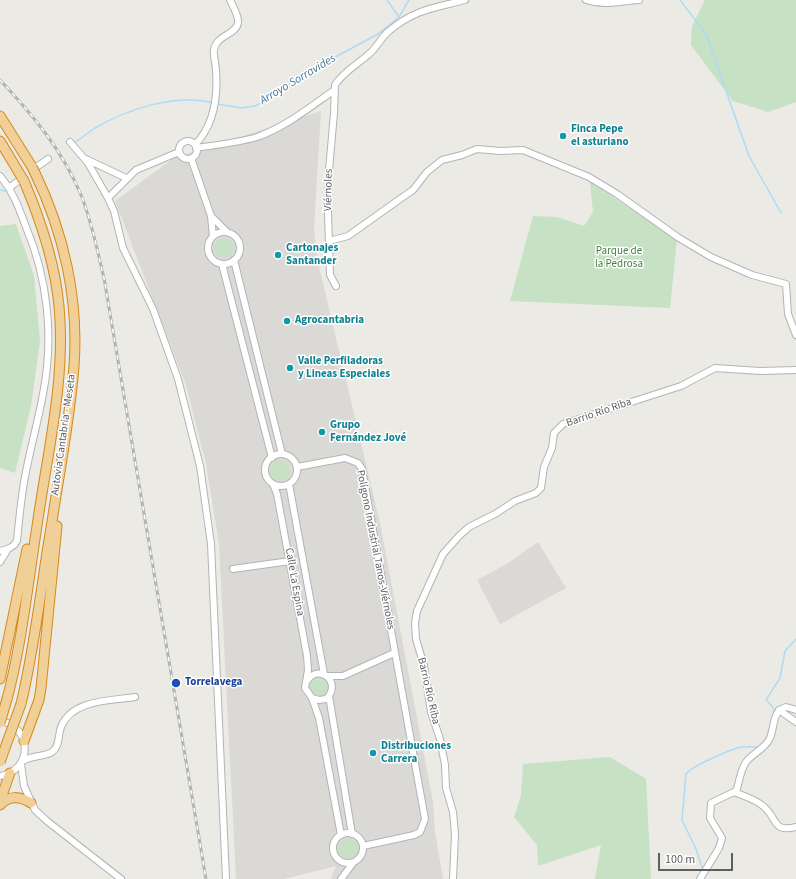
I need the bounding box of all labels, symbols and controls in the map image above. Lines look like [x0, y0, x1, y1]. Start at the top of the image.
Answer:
water label: Arroyo Sorravides [257, 52, 339, 108]
place label: Finca Pepe el asturiano [571, 123, 629, 149]
marker: Finca Pepe el asturiano [558, 131, 568, 141]
street label: Viérnoles [322, 169, 336, 211]
place label: Cartonajes Santander [286, 242, 338, 268]
park label: Parque de la Pedrosa [595, 245, 643, 271]
marker: Cartonajes Santander [273, 250, 283, 260]
place label: Agrocantabria [295, 314, 364, 328]
marker: Agrocantabria [282, 316, 292, 326]
place label: Valle Perfiladoras y Lineas Especiales [298, 355, 390, 381]
marker: Valle Perfiladoras y Lineas Especiales [285, 363, 295, 373]
street label: Autovía Cantabria - Meseta [49, 374, 79, 496]
street label: Barrio Río Riba [565, 396, 633, 430]
place label: Grupo Fernández Jové [330, 419, 406, 445]
marker: Grupo Fernández Jové [317, 427, 327, 437]
street label: Polígono Industrial Tanos-Viérnoles [353, 469, 397, 631]
street label: Calle La Espina [282, 547, 306, 617]
street label: Barrio Río Riba [414, 656, 442, 726]
place label: Torrelavega [185, 676, 242, 690]
marker: Torrelavega [170, 677, 182, 689]
place label: Distribuciones Carrera [381, 740, 451, 766]
marker: Distribuciones Carrera [368, 748, 378, 758]
scale bar [660, 845, 735, 871]
text: 100 m [665, 851, 695, 868]

